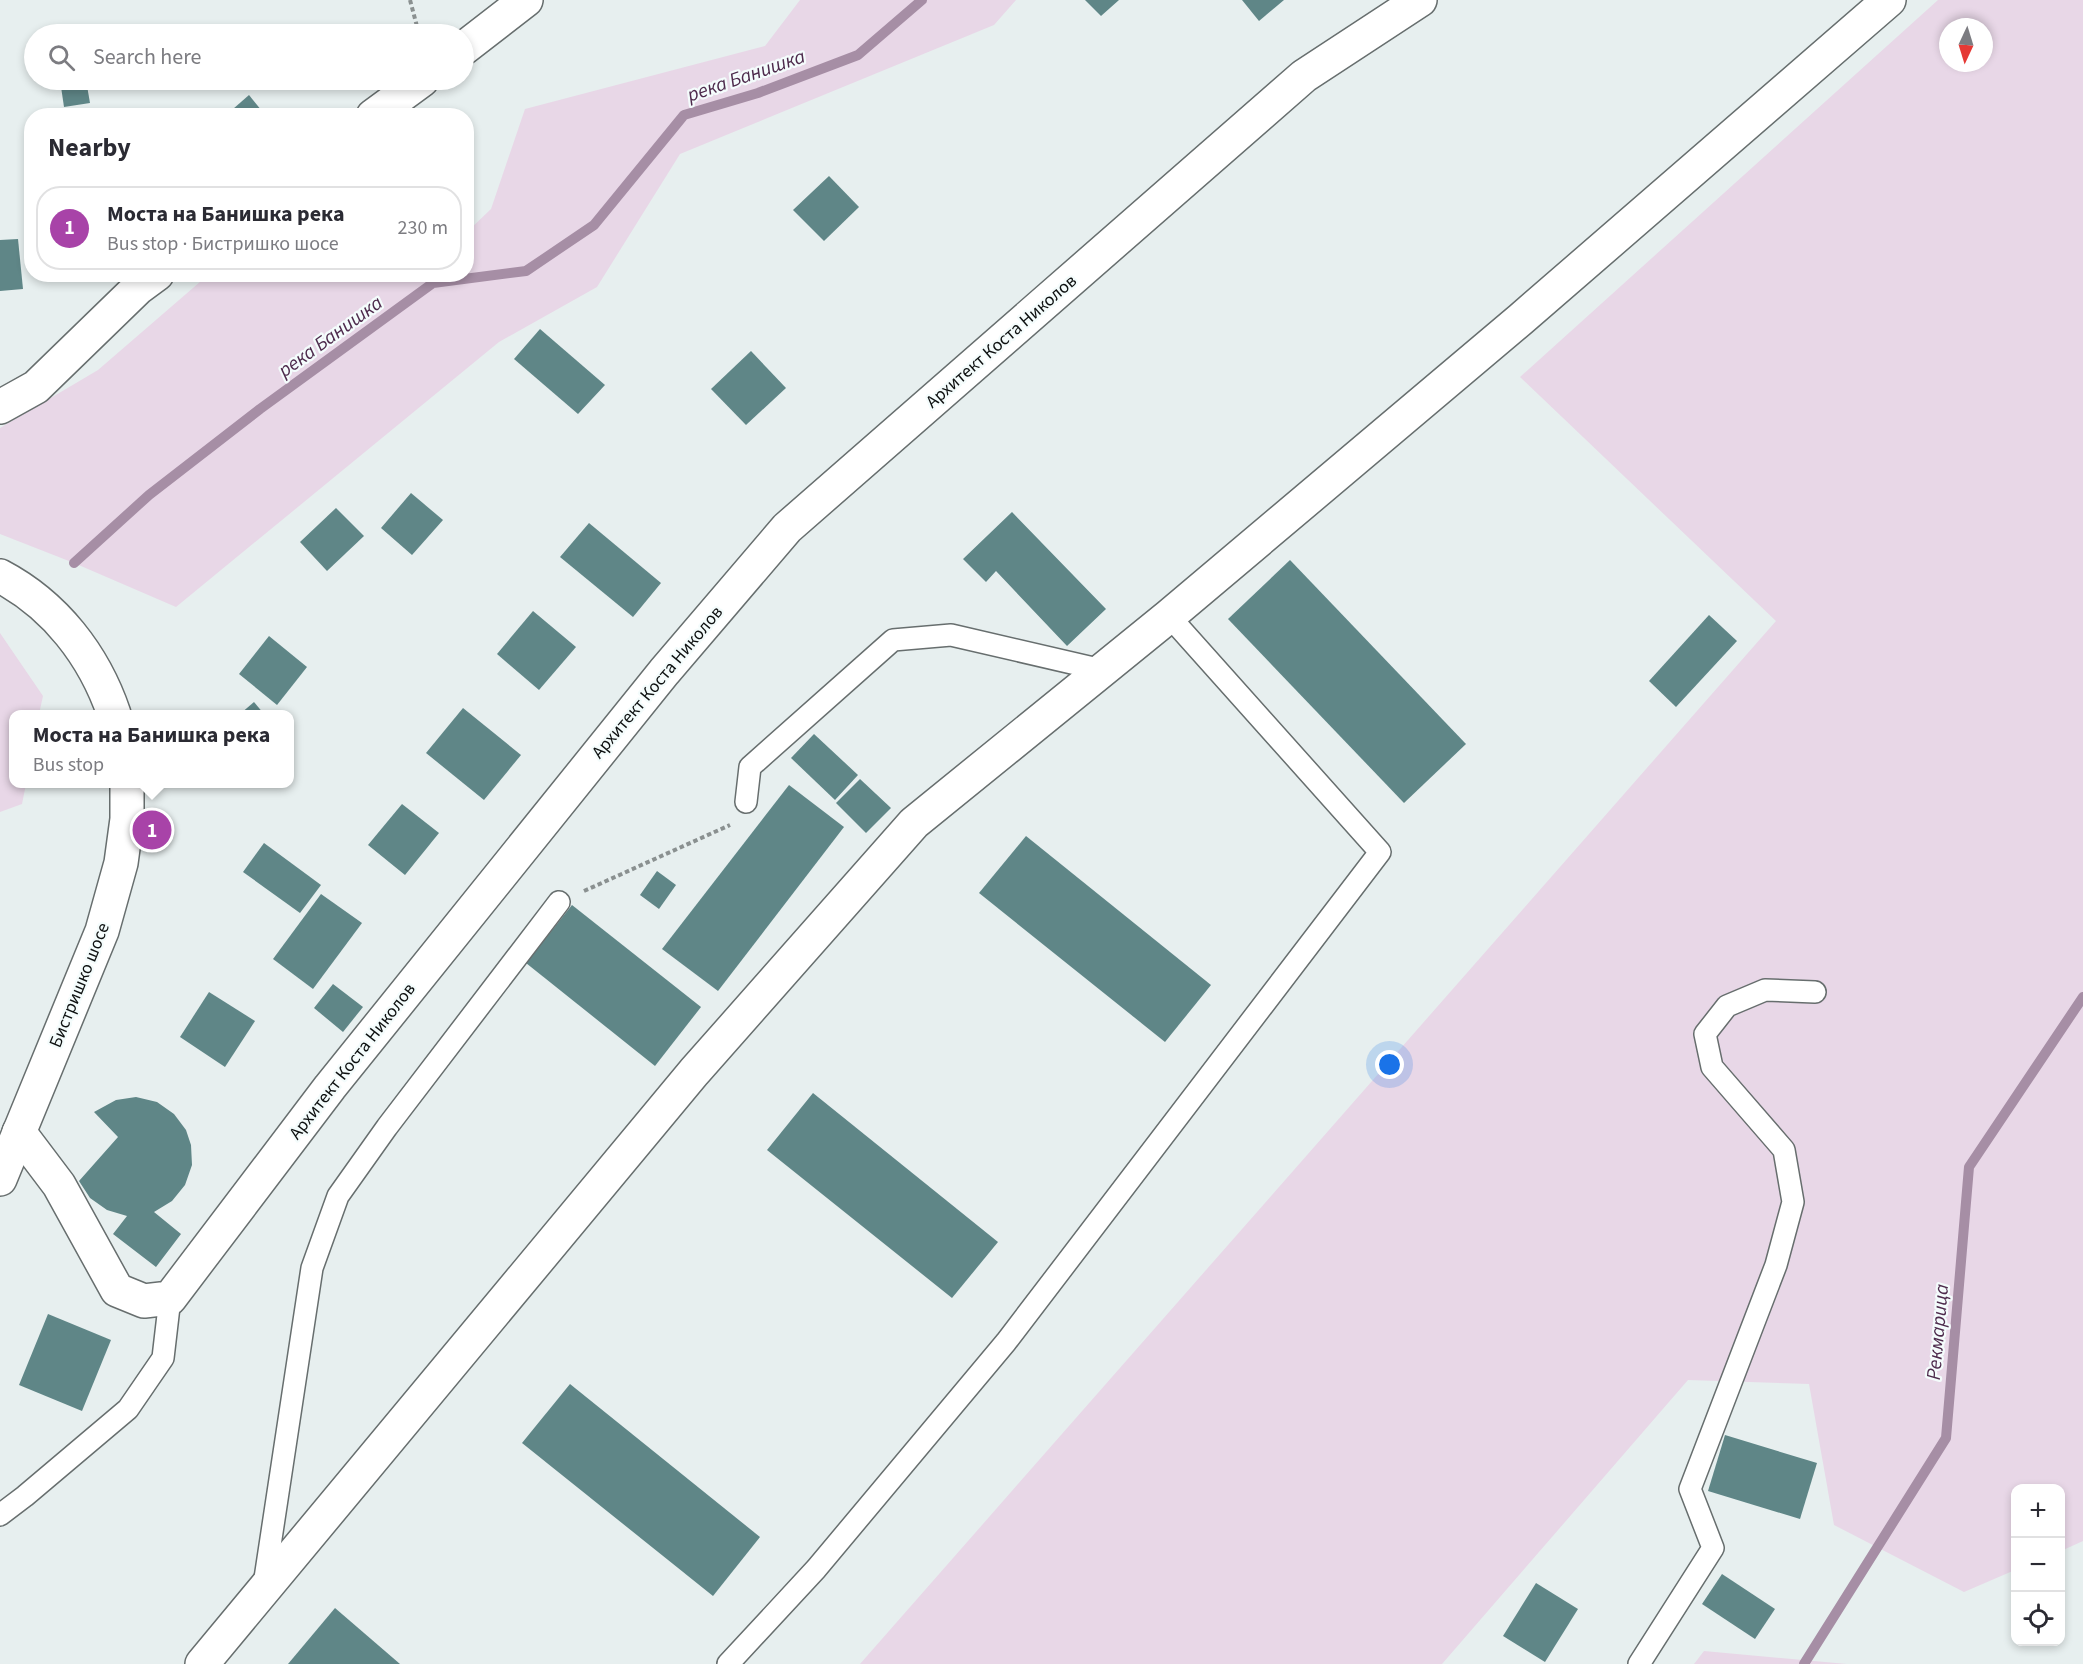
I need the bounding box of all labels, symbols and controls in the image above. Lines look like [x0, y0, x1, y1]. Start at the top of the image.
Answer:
north arrow [1939, 18, 1993, 72]
search box [24, 24, 474, 90]
icon: search [45, 41, 78, 74]
text: Search here [93, 41, 201, 73]
water label: река Банишка [683, 43, 809, 110]
text: Nearby [48, 129, 131, 166]
text: Моста на Банишка река [107, 198, 345, 230]
text: 1 [64, 214, 75, 242]
text: 230 m [398, 214, 448, 242]
text: Bus stop · Бистришко шосе [107, 230, 339, 258]
street label: Архитект Коста Николов [920, 269, 1082, 414]
water label: река Банишка [272, 289, 389, 385]
street label: Архитект Коста Николов [586, 601, 729, 764]
popup [9, 710, 294, 788]
text: Моста на Банишка река [33, 719, 270, 751]
text: Bus stop [33, 751, 104, 779]
pin: 1 [132, 808, 172, 852]
street label: Бистришко шосе [43, 919, 116, 1051]
street label: Архитект Коста Николов [283, 978, 421, 1145]
your location [1375, 1050, 1404, 1079]
water label: Рекмарица [1920, 1283, 1956, 1381]
map controls [2011, 1484, 2065, 1646]
button: + [2011, 1484, 2065, 1538]
button: − [2011, 1538, 2065, 1592]
button: locate [2011, 1592, 2065, 1646]

